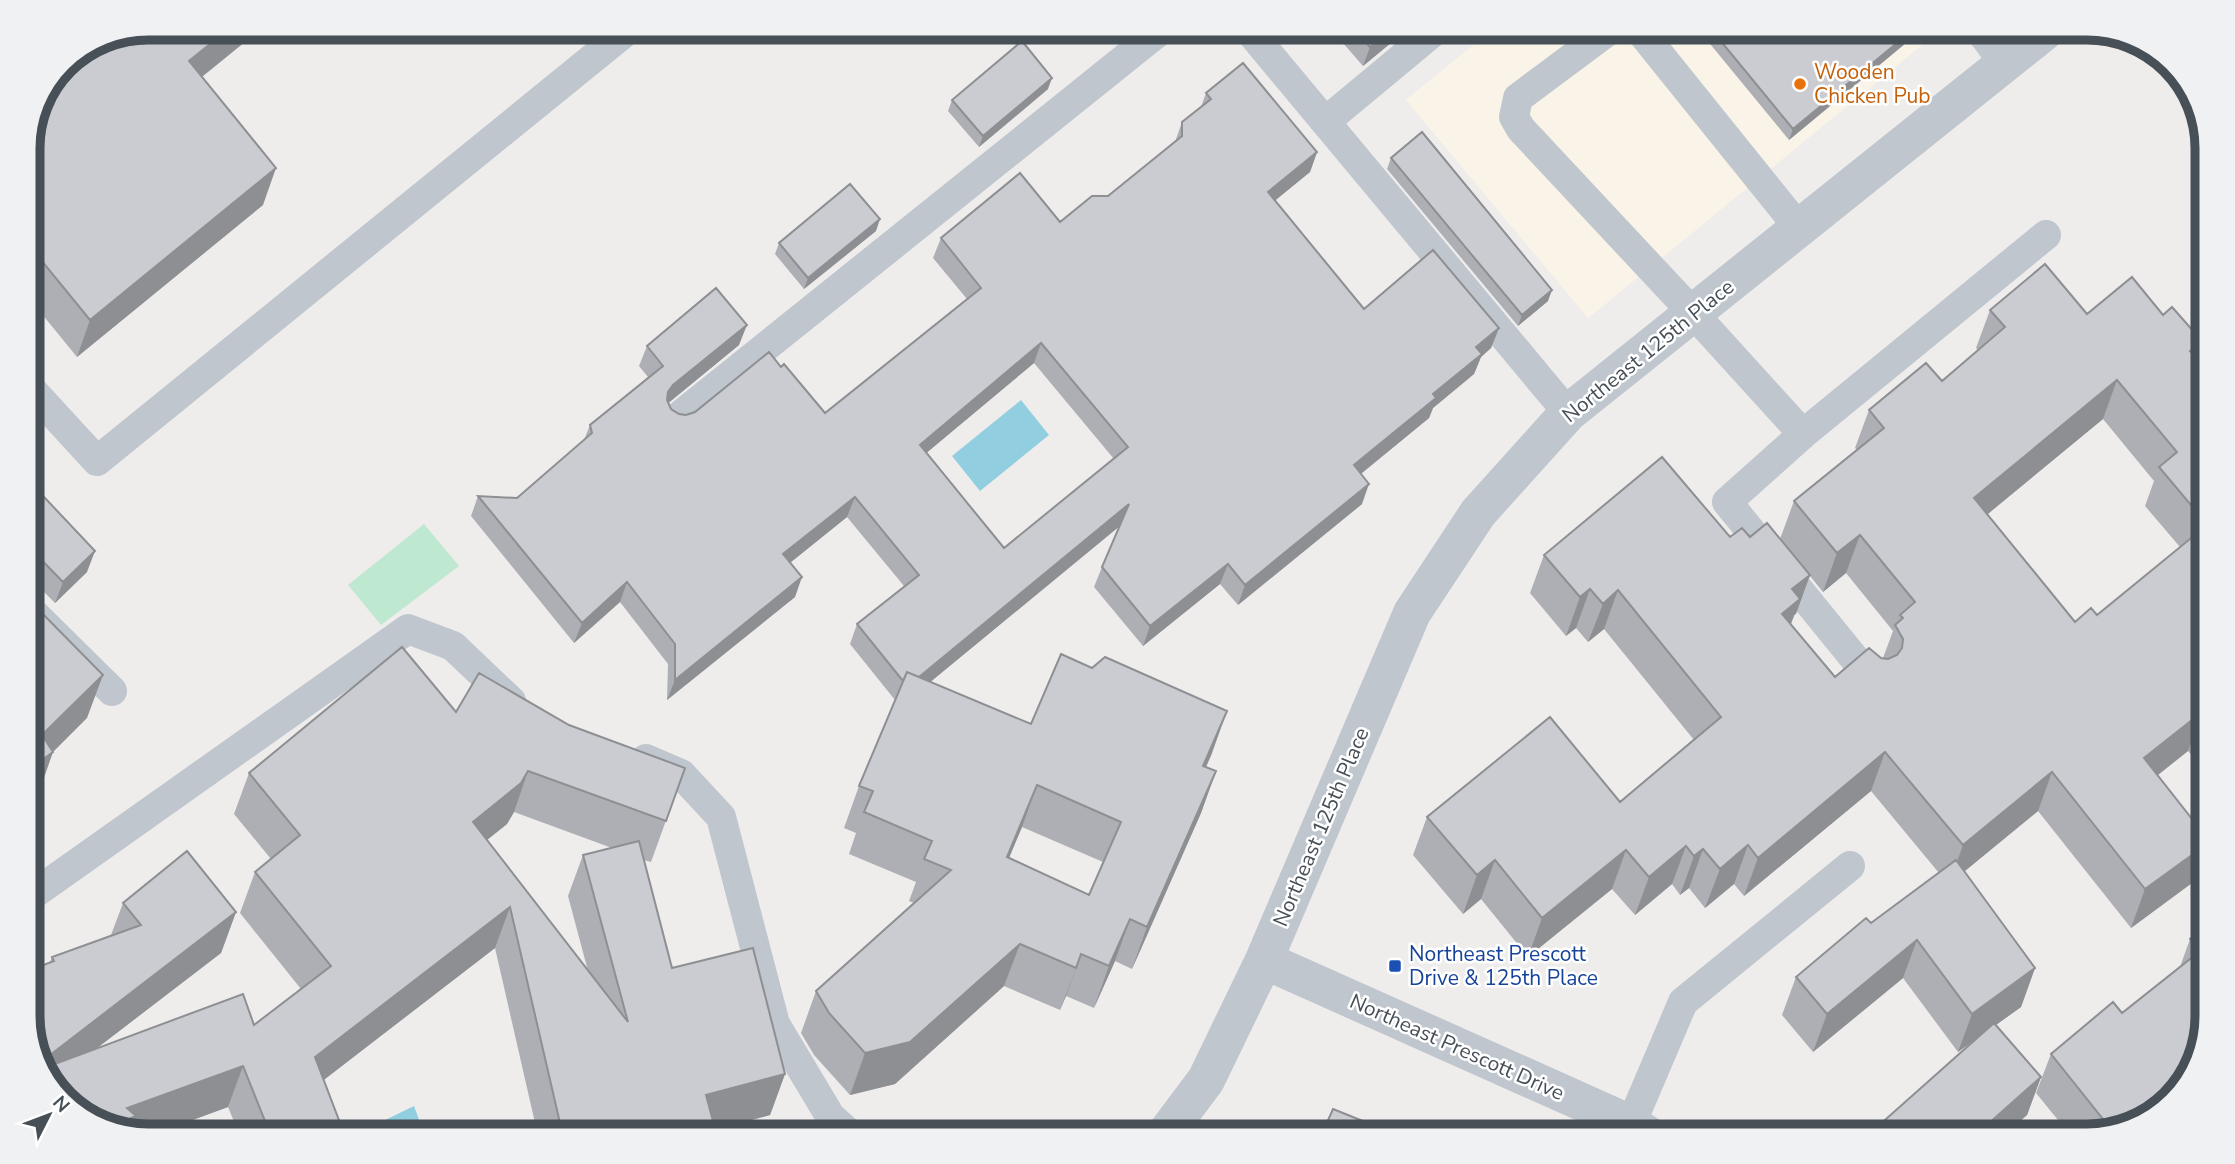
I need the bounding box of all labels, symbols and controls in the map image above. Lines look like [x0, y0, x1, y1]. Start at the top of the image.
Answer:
place label: Wooden Chicken Pub [1814, 58, 1931, 110]
marker: Wooden Chicken Pub [1792, 76, 1808, 92]
street label: Northeast 125th Place [1556, 273, 1740, 429]
street label: Northeast 125th Place [1266, 723, 1376, 931]
place label: Northeast Prescott Drive & 125th Place [1409, 940, 1598, 992]
marker: Northeast Prescott Drive & 125th Place [1387, 958, 1403, 974]
street label: Northeast Prescott Drive [1345, 987, 1569, 1107]
north arrow [14, 1080, 84, 1150]
text: N [46, 1090, 75, 1118]

